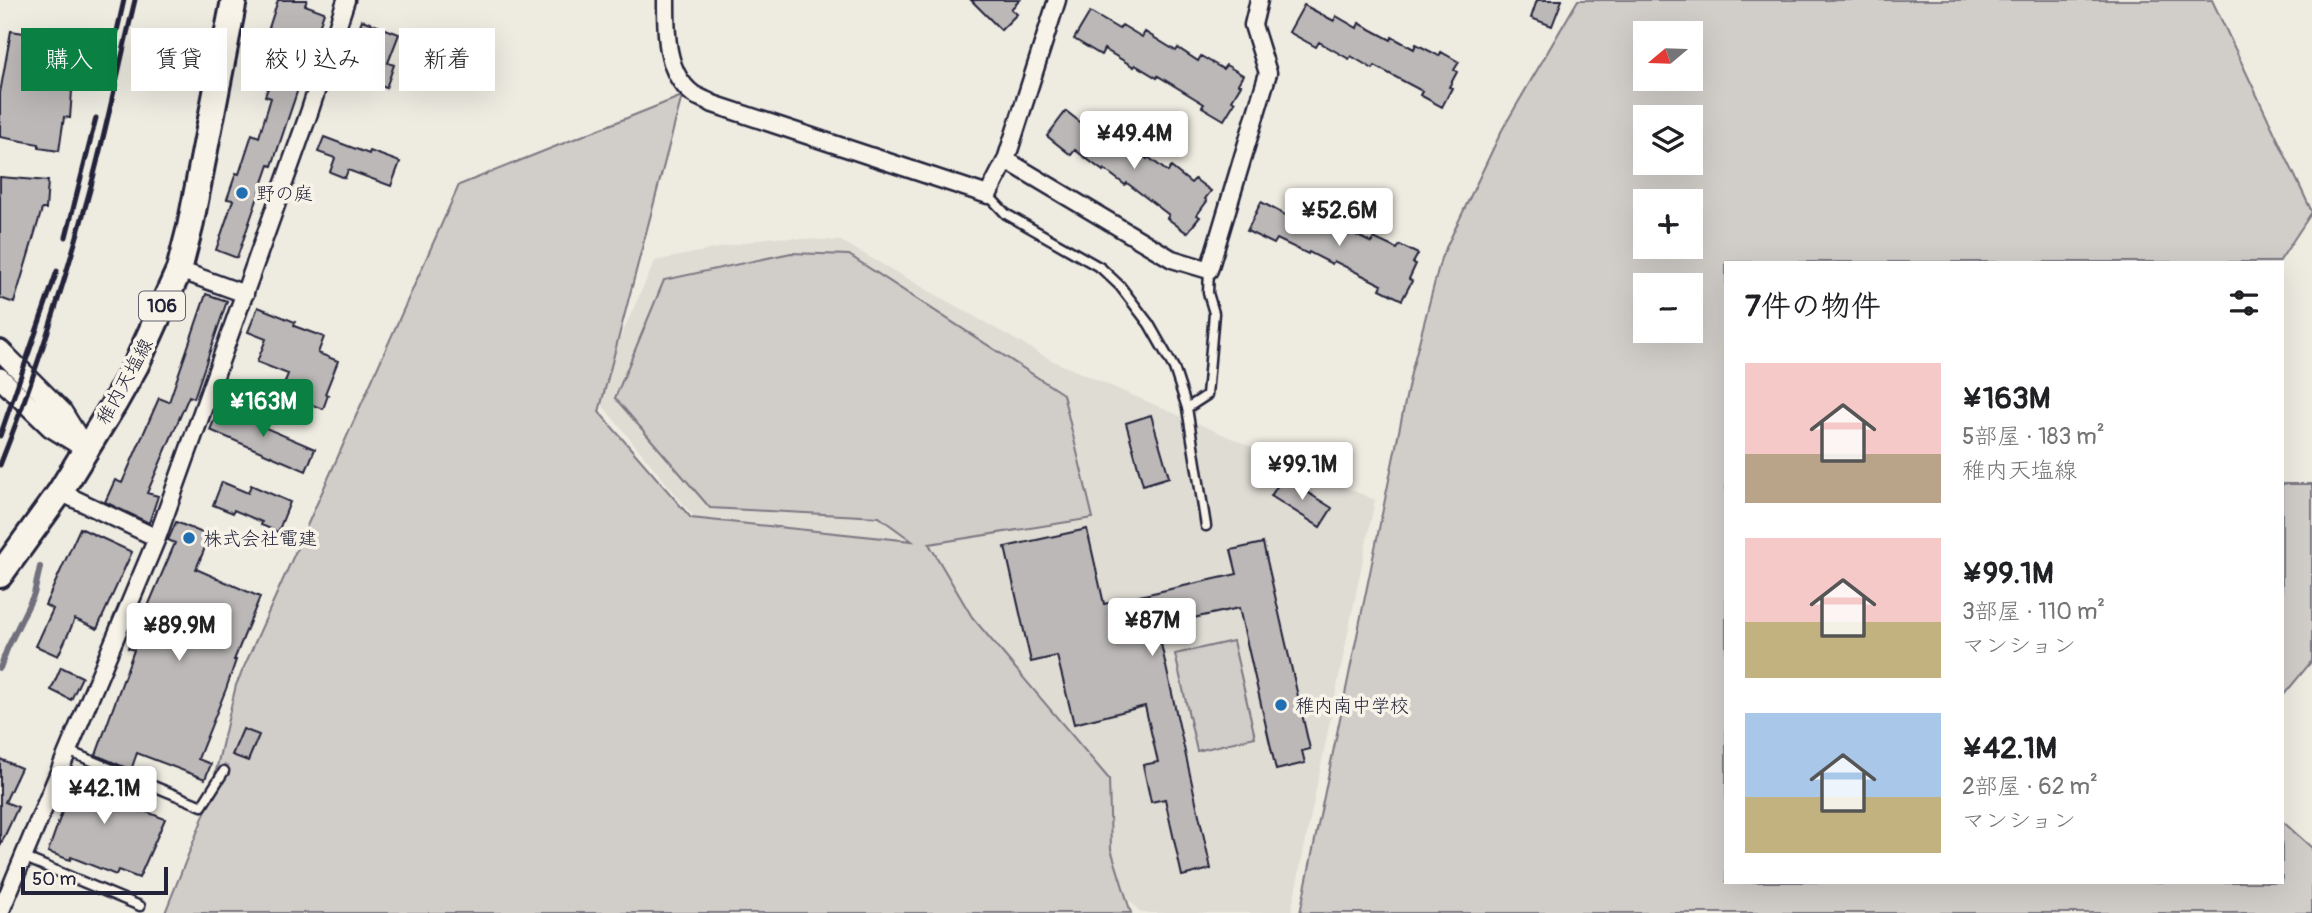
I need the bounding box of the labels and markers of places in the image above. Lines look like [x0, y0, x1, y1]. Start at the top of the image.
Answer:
pin: ¥49.4M [1077, 111, 1191, 171]
place label: 野の庭 [256, 182, 313, 206]
marker: 野の庭 [234, 185, 250, 201]
pin: ¥52.6M [1282, 188, 1396, 248]
pin: ¥163M [214, 380, 312, 439]
pin: ¥99.1M [1245, 442, 1359, 502]
place label: 株式会社電建 [203, 527, 317, 551]
marker: 株式会社電建 [181, 530, 197, 546]
pin: ¥87M [1111, 598, 1193, 658]
pin: ¥89.9M [122, 604, 236, 663]
place label: 稚内南中学校 [1295, 694, 1409, 718]
marker: 稚内南中学校 [1273, 697, 1289, 713]
pin: ¥42.1M [47, 766, 161, 826]

